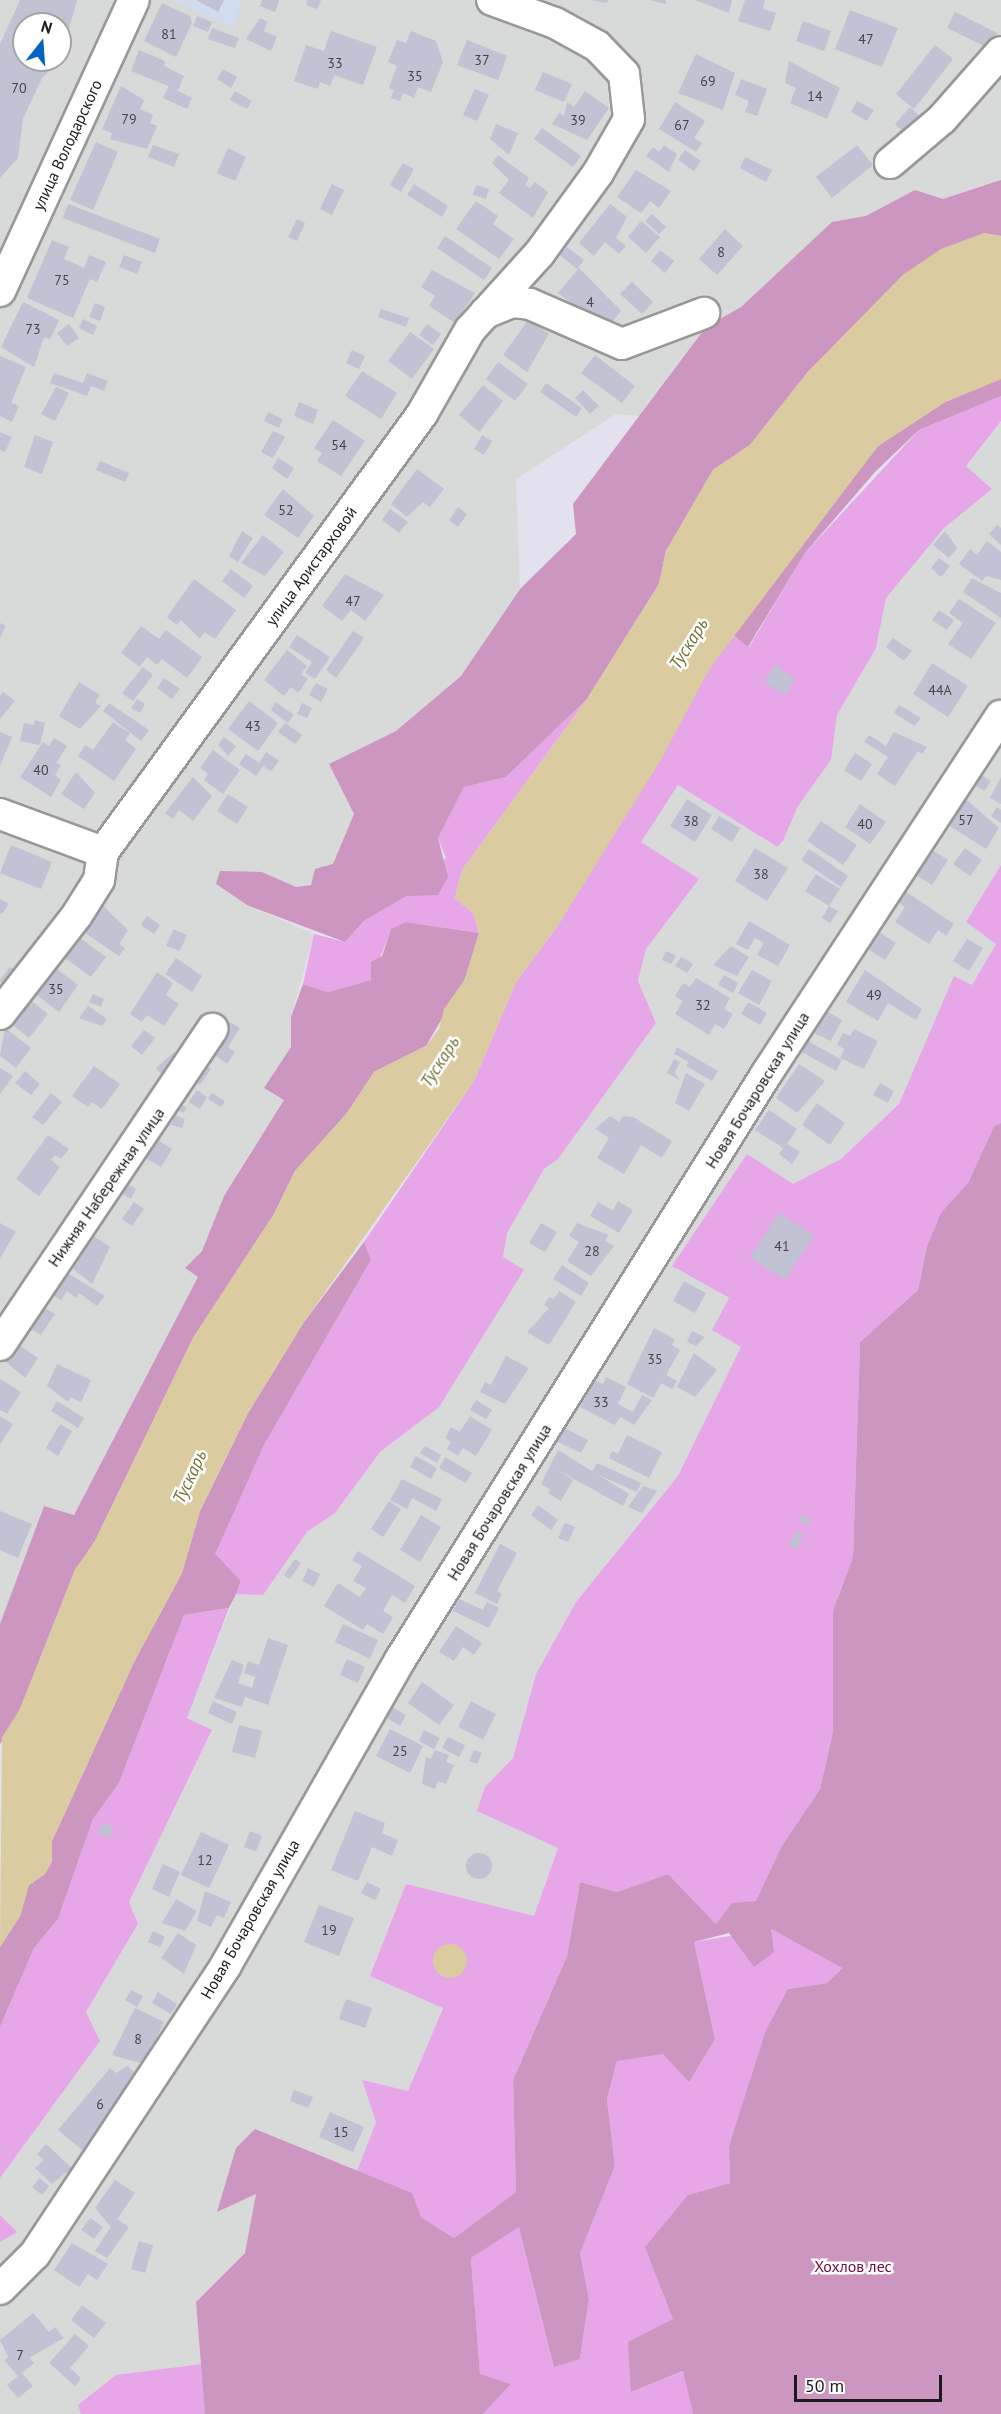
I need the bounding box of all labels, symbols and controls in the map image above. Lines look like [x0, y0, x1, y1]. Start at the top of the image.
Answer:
north arrow [12, 12, 72, 72]
text: N [39, 16, 55, 38]
house number: 81 [161, 26, 177, 42]
house number: 47 [858, 31, 874, 47]
house number: 37 [474, 52, 490, 68]
house number: 33 [327, 55, 343, 71]
house number: 35 [407, 68, 423, 84]
house number: 69 [700, 73, 716, 89]
street label: улица Володарского [28, 77, 106, 213]
house number: 70 [11, 80, 27, 96]
house number: 14 [807, 88, 823, 104]
house number: 79 [121, 111, 137, 127]
house number: 39 [570, 112, 586, 128]
house number: 67 [674, 117, 690, 133]
house number: 8 [717, 244, 725, 260]
house number: 75 [54, 272, 70, 288]
house number: 4 [586, 294, 594, 310]
house number: 73 [25, 321, 41, 337]
house number: 54 [331, 437, 347, 453]
street label: улица Аристарховой [261, 502, 361, 630]
house number: 52 [278, 502, 294, 518]
house number: 47 [345, 593, 361, 609]
water label: Тускарь [665, 614, 713, 674]
house number: 44А [928, 682, 952, 698]
house number: 43 [245, 718, 261, 734]
house number: 40 [33, 762, 49, 778]
house number: 57 [958, 812, 974, 828]
house number: 38 [683, 813, 699, 829]
house number: 40 [857, 816, 873, 832]
house number: 38 [753, 866, 769, 882]
house number: 35 [48, 981, 64, 997]
house number: 49 [866, 987, 882, 1003]
house number: 32 [695, 997, 711, 1013]
street label: Новая Бочаровская улица [701, 1008, 813, 1172]
water label: Тускарь [415, 1032, 465, 1092]
street label: Нижняя Набережная улица [44, 1104, 168, 1270]
house number: 41 [774, 1238, 790, 1254]
house number: 28 [584, 1243, 600, 1259]
house number: 35 [647, 1351, 663, 1367]
house number: 33 [593, 1394, 609, 1410]
street label: Новая Бочаровская улица [443, 1420, 555, 1584]
water label: Тускарь [168, 1447, 212, 1507]
house number: 25 [392, 1743, 408, 1759]
street label: Новая Бочаровская улица [196, 1836, 304, 2002]
house number: 12 [197, 1852, 213, 1868]
house number: 19 [321, 1922, 337, 1938]
house number: 8 [134, 2031, 142, 2047]
house number: 6 [96, 2096, 104, 2112]
house number: 15 [333, 2124, 349, 2140]
park label: Хохлов лес [814, 2256, 892, 2276]
house number: 7 [16, 2347, 24, 2363]
scale bar [797, 2363, 946, 2401]
text: 50 m [805, 2374, 844, 2397]

